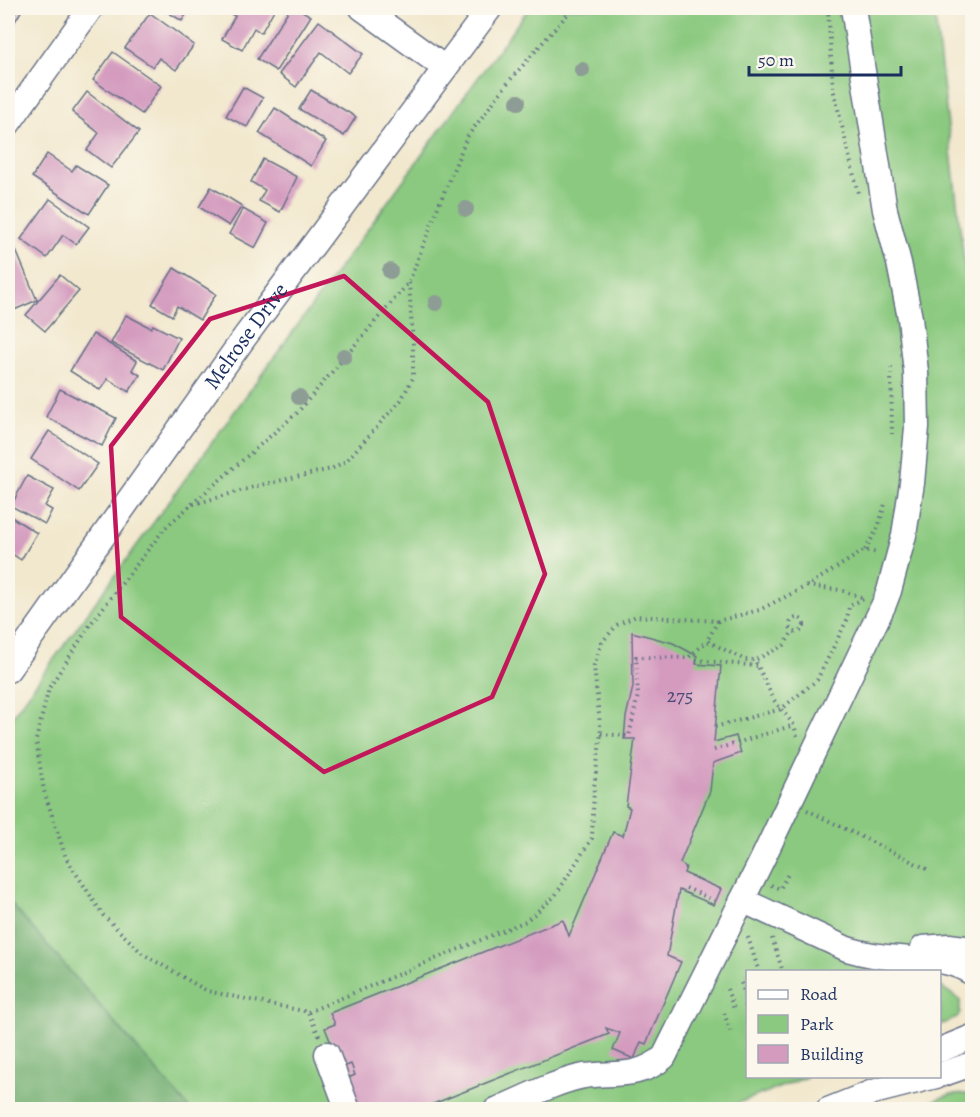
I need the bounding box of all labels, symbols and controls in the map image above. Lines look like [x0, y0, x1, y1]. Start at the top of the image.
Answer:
scale bar [749, 39, 900, 77]
text: 50 m [758, 48, 794, 72]
street label: Melrose Drive [197, 277, 295, 396]
house number: 275 [667, 682, 693, 709]
legend [746, 970, 941, 1078]
text: Road [800, 982, 838, 1006]
text: Park [800, 1012, 834, 1036]
text: Building [800, 1042, 864, 1066]

